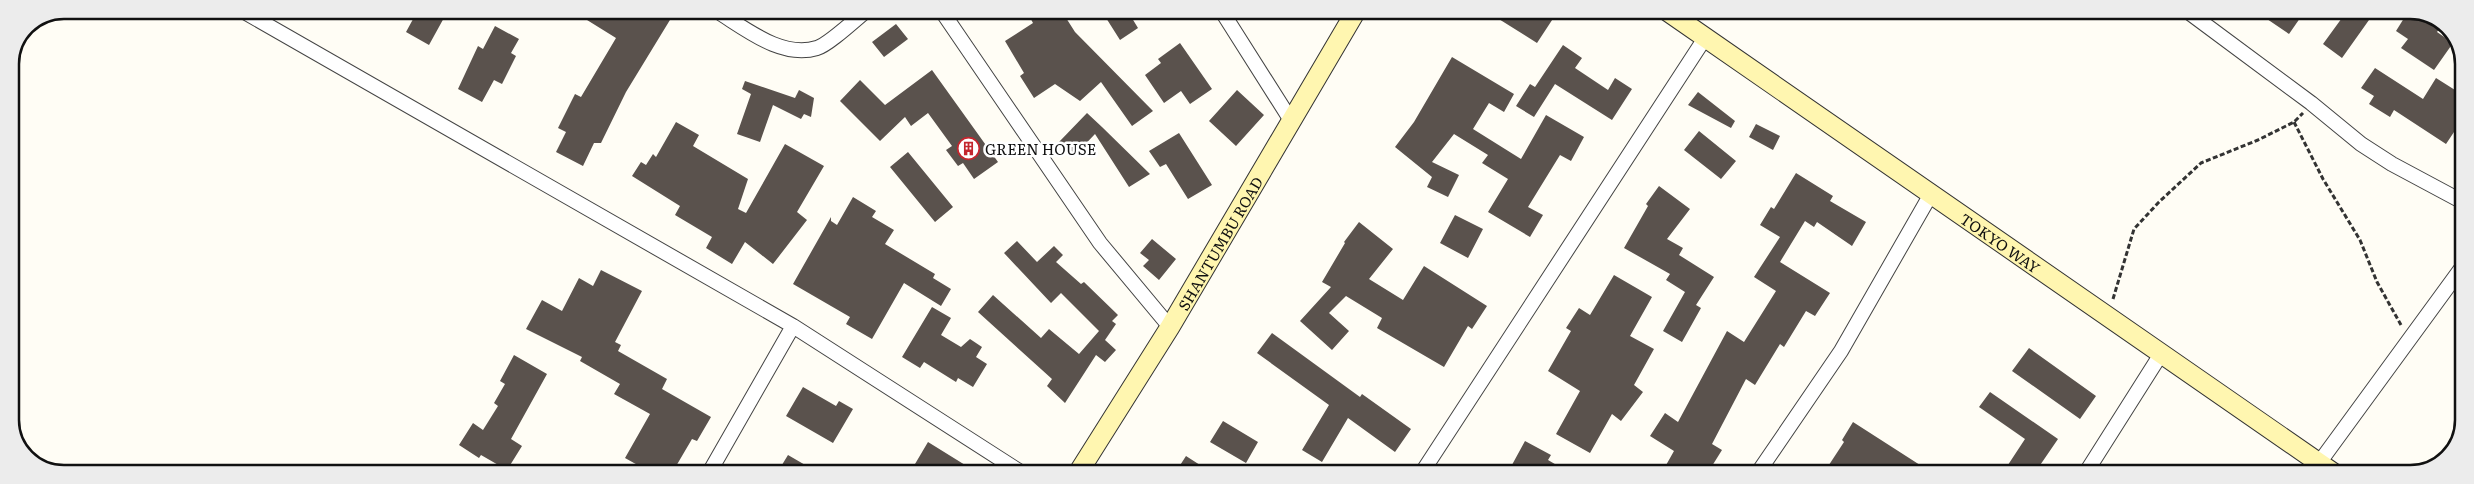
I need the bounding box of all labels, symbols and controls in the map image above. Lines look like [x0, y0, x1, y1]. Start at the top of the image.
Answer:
building icon: GREEN HOUSE [957, 136, 981, 160]
place label: GREEN HOUSE [985, 137, 1096, 160]
street label: SHANTUMBU ROAD [1171, 172, 1268, 314]
street label: TOKYO WAY [1956, 206, 2046, 278]

